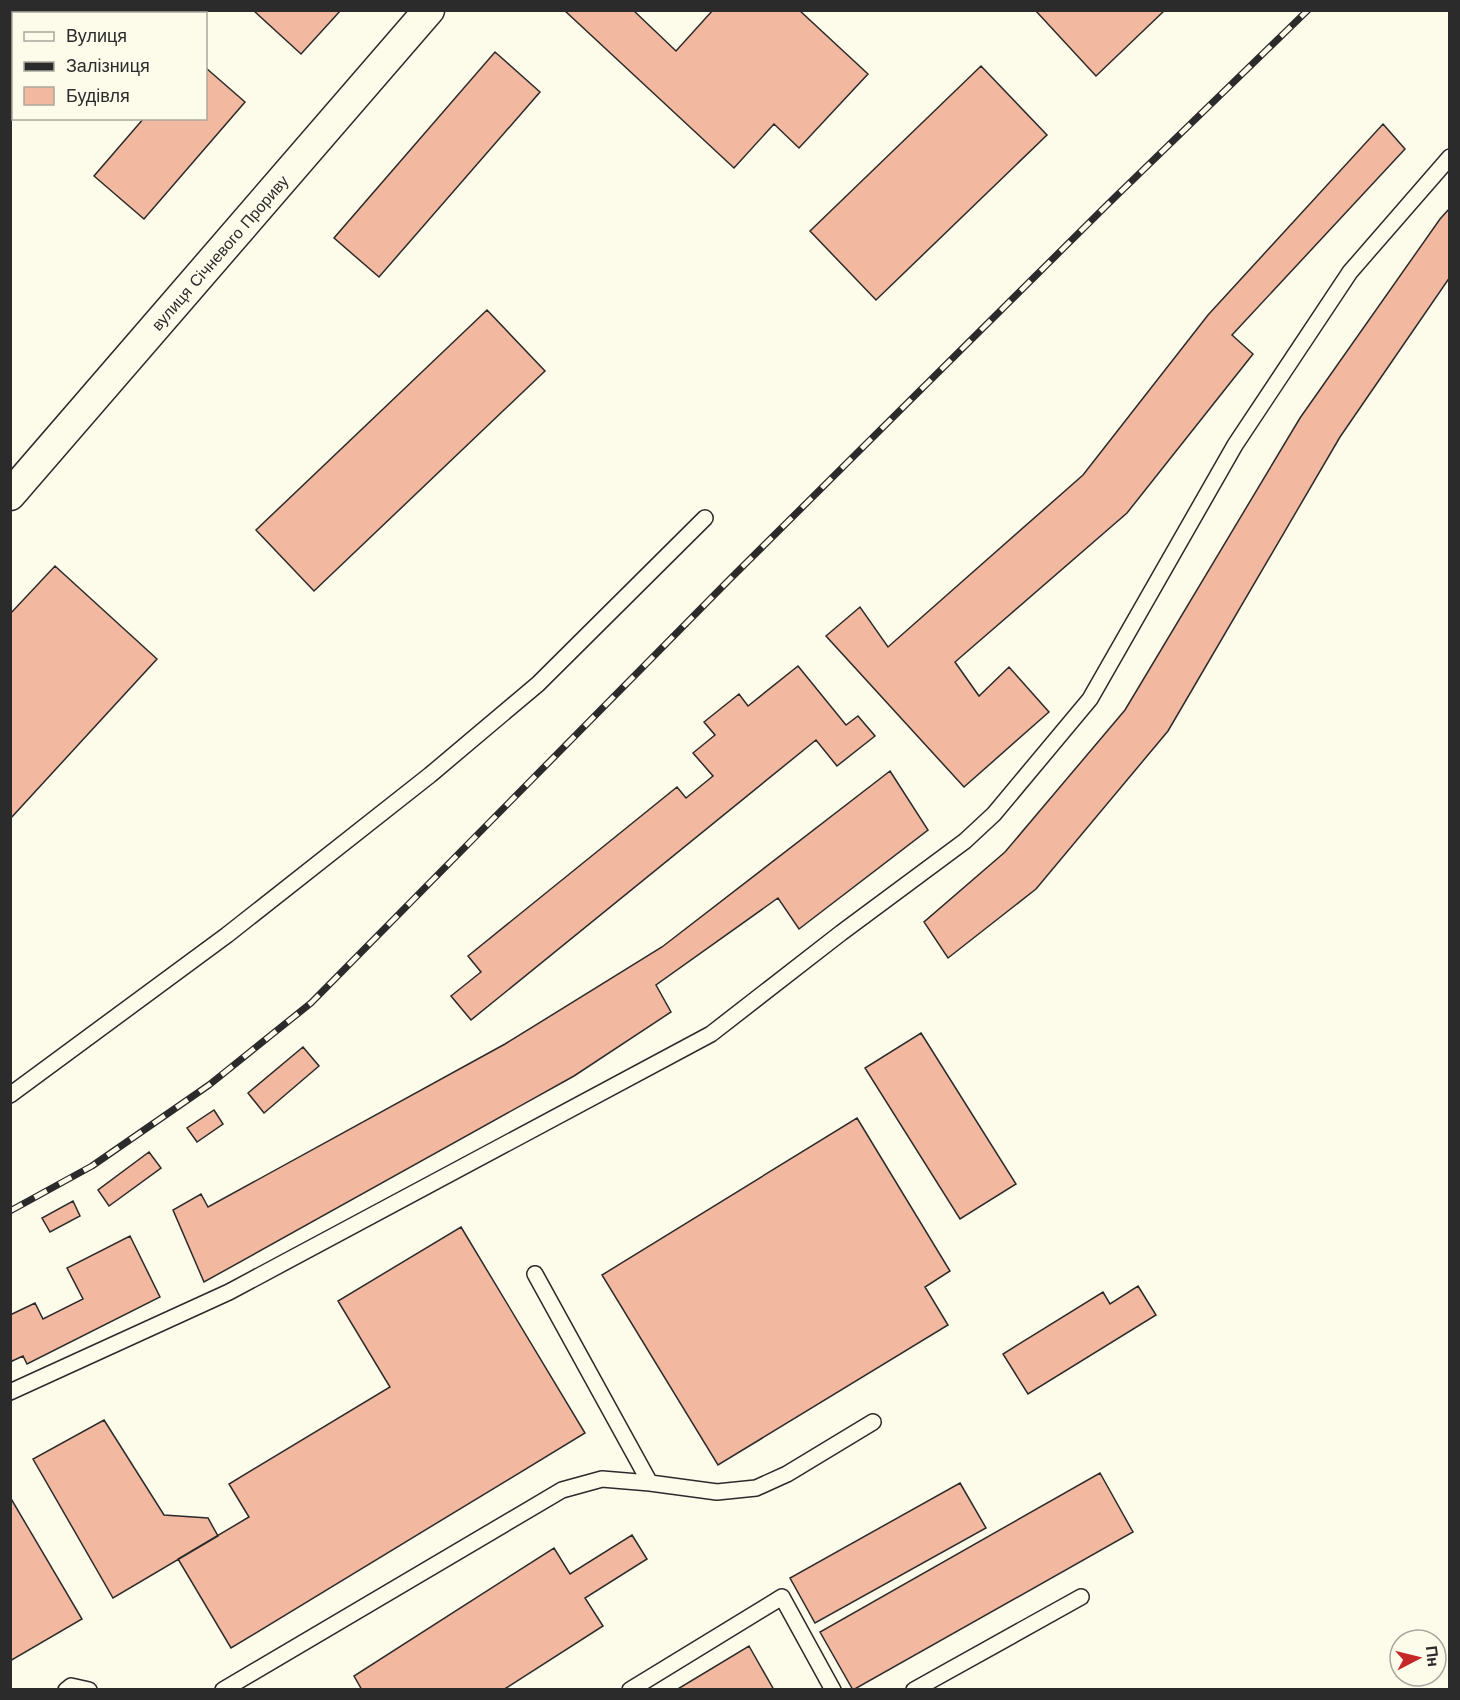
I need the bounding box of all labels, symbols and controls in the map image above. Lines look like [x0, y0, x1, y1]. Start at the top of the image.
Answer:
legend [12, 12, 207, 120]
text: Вулиця [66, 25, 127, 46]
text: Залізниця [66, 55, 150, 76]
text: Будівля [66, 85, 130, 106]
street label: вулиця Січневого Прориву [148, 172, 292, 334]
north arrow [1388, 1628, 1448, 1688]
text: Пн [1422, 1645, 1443, 1668]

